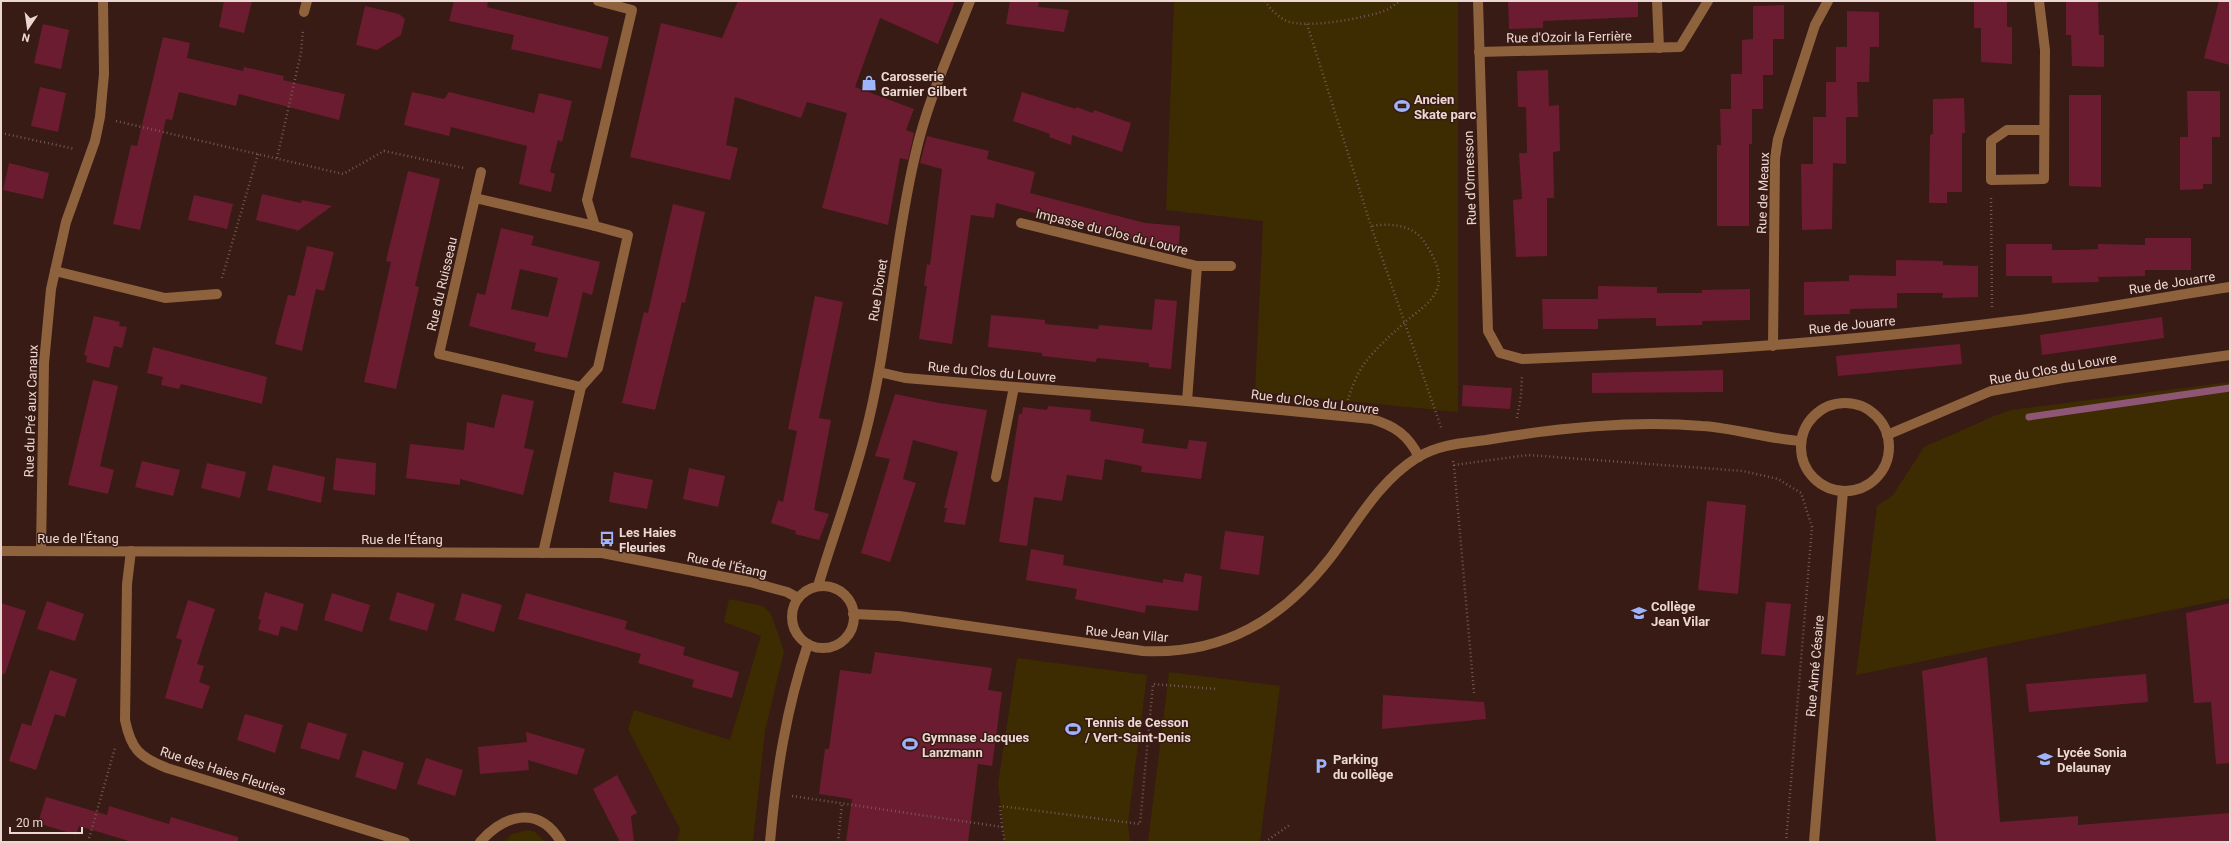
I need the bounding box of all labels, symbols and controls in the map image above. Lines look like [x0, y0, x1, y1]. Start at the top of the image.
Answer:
north arrow [8, 8, 48, 48]
street label: Rue d'Ozoir la Ferrière [1506, 28, 1632, 46]
text: N [20, 30, 31, 44]
place label: Carosserie Garnier Gilbert [881, 69, 967, 99]
shop icon: Carosserie Garnier Gilbert [860, 74, 878, 92]
place label: Ancien Skate parc [1414, 92, 1476, 122]
sports icon: Ancien Skate parc [1393, 97, 1411, 115]
street label: Rue d'Ormesson [1461, 130, 1479, 226]
street label: Rue de Meaux [1754, 151, 1772, 234]
street label: Impasse du Clos du Louvre [1034, 206, 1190, 258]
street label: Rue du Ruisseau [424, 236, 460, 332]
street label: Rue Dionet [866, 258, 890, 322]
street label: Rue de Jouarre [2128, 269, 2216, 297]
street label: Rue de Jouarre [1808, 313, 1896, 337]
street label: Rue du Pré aux Canaux [21, 344, 41, 478]
street label: Rue du Clos du Louvre [1988, 350, 2118, 388]
street label: Rue du Clos du Louvre [927, 359, 1057, 385]
street label: Rue du Clos du Louvre [1250, 387, 1380, 417]
place label: Les Haies Fleuries [619, 525, 677, 555]
bus stop icon: Les Haies Fleuries [598, 530, 616, 548]
street label: Rue de l'Étang [37, 531, 119, 546]
street label: Rue de l'Étang [361, 532, 443, 547]
street label: Rue de l'Étang [686, 549, 768, 581]
place label: Collège Jean Vilar [1651, 599, 1710, 629]
school or university icon: Collège Jean Vilar [1630, 604, 1648, 622]
street label: Rue Aimé Césaire [1803, 614, 1827, 717]
street label: Rue Jean Vilar [1085, 623, 1170, 645]
place label: Tennis de Cesson / Vert-Saint-Denis [1084, 715, 1191, 745]
sports icon: Tennis de Cesson / Vert-Saint-Denis [1064, 720, 1082, 738]
place label: Gymnase Jacques Lanzmann [922, 730, 1029, 760]
sports icon: Gymnase Jacques Lanzmann [901, 735, 919, 753]
street label: Rue des Haies Fleuries [158, 744, 288, 799]
place label: Lycée Sonia Delaunay [2057, 745, 2127, 775]
school or university icon: Lycée Sonia Delaunay [2036, 750, 2054, 768]
place label: Parking du collège [1333, 752, 1393, 782]
parking icon: Parking du collège [1312, 757, 1330, 775]
scale bar [10, 809, 82, 835]
text: 20 m [16, 816, 43, 830]

